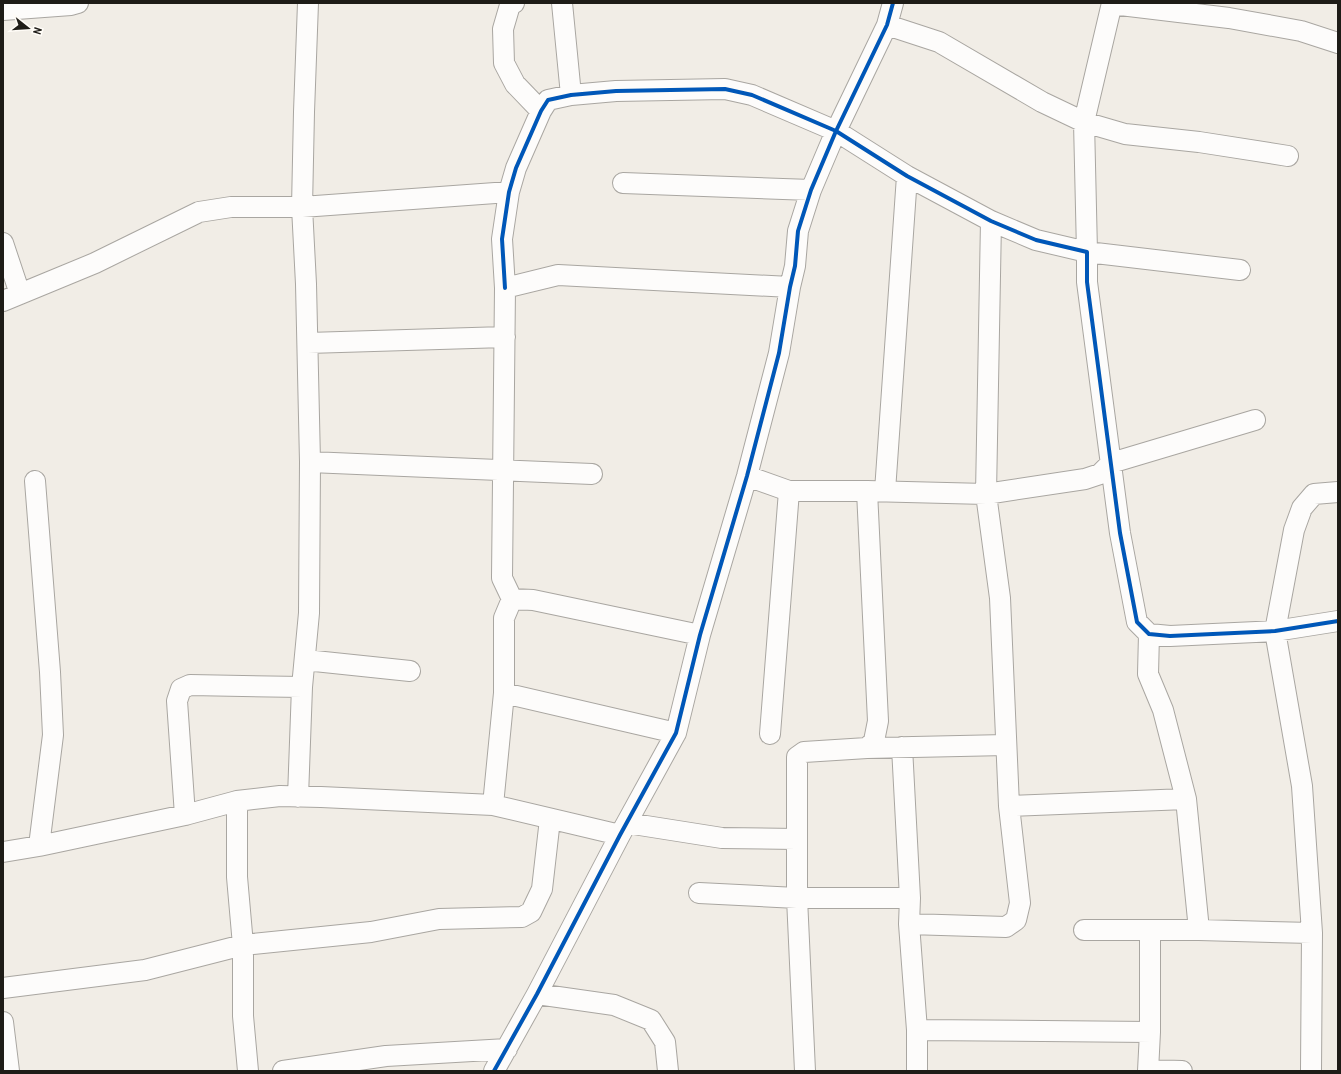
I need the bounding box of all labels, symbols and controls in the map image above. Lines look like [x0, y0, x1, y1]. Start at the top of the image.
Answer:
north arrow [8, 8, 48, 48]
text: N [30, 26, 44, 36]

